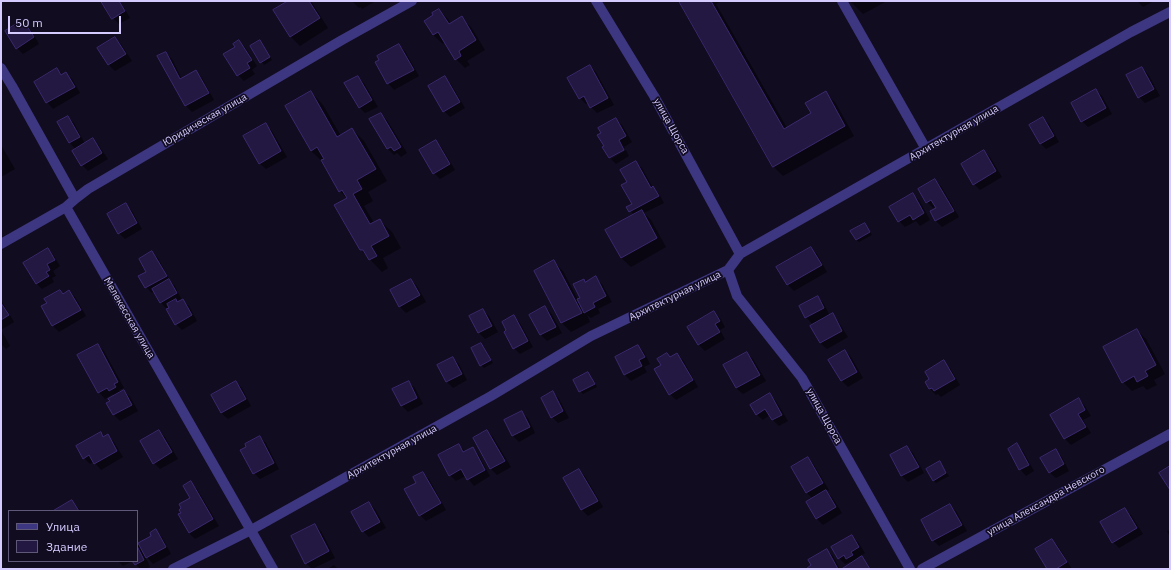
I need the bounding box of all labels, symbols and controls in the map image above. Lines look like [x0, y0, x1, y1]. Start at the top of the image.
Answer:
scale bar [10, 8, 123, 34]
text: 50 m [15, 15, 43, 30]
street label: Юридическая улица [161, 91, 249, 149]
street label: улица Щорса [651, 96, 691, 156]
street label: Архитектурная улица [907, 103, 1001, 163]
street label: Архитектурная улица [627, 269, 723, 323]
street label: Мелекесская улица [101, 275, 157, 361]
street label: улица Щорса [804, 386, 844, 446]
street label: Архитектурная улица [345, 422, 439, 482]
street label: улица Александра Невского [985, 464, 1107, 538]
legend [8, 510, 138, 562]
text: Улица [46, 519, 80, 534]
text: Здание [46, 539, 87, 554]

